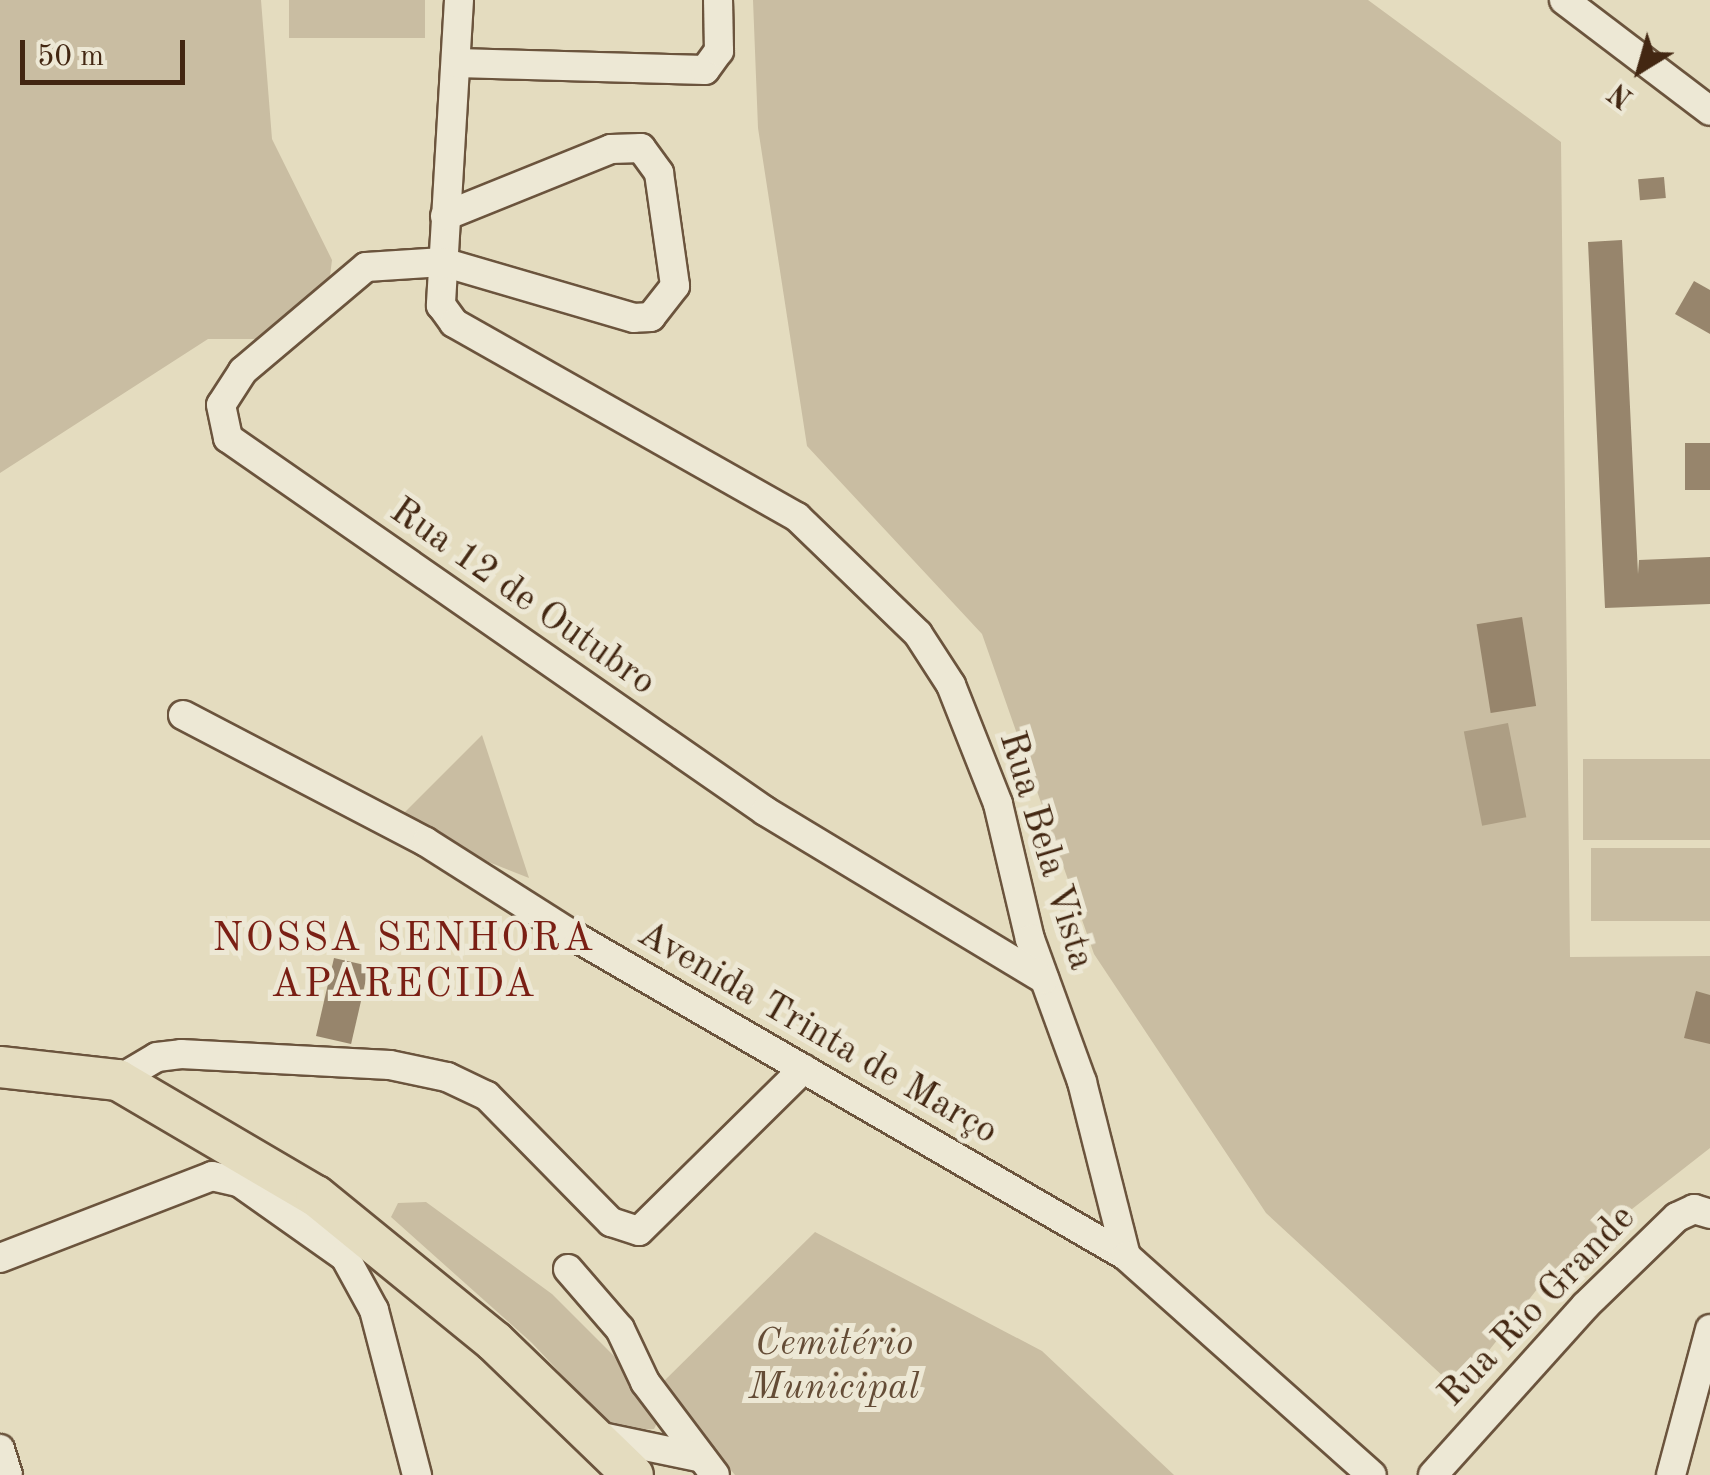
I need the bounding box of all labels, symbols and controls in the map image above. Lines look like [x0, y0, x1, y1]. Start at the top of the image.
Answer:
scale bar [25, 20, 190, 82]
north arrow [1590, 20, 1690, 120]
text: 50 m [37, 42, 104, 72]
text: N [1605, 76, 1639, 112]
street label: Rua 12 de Outubro [380, 489, 664, 707]
street label: Rua Bela Vista [987, 726, 1103, 976]
street label: Avenida Trinta de Março [629, 912, 1005, 1156]
district label: NOSSA SENHORA APARECIDA [212, 916, 596, 1010]
street label: Rua Rio Grande [1430, 1196, 1646, 1418]
park label: Cemitério Municipal [749, 1322, 919, 1412]

